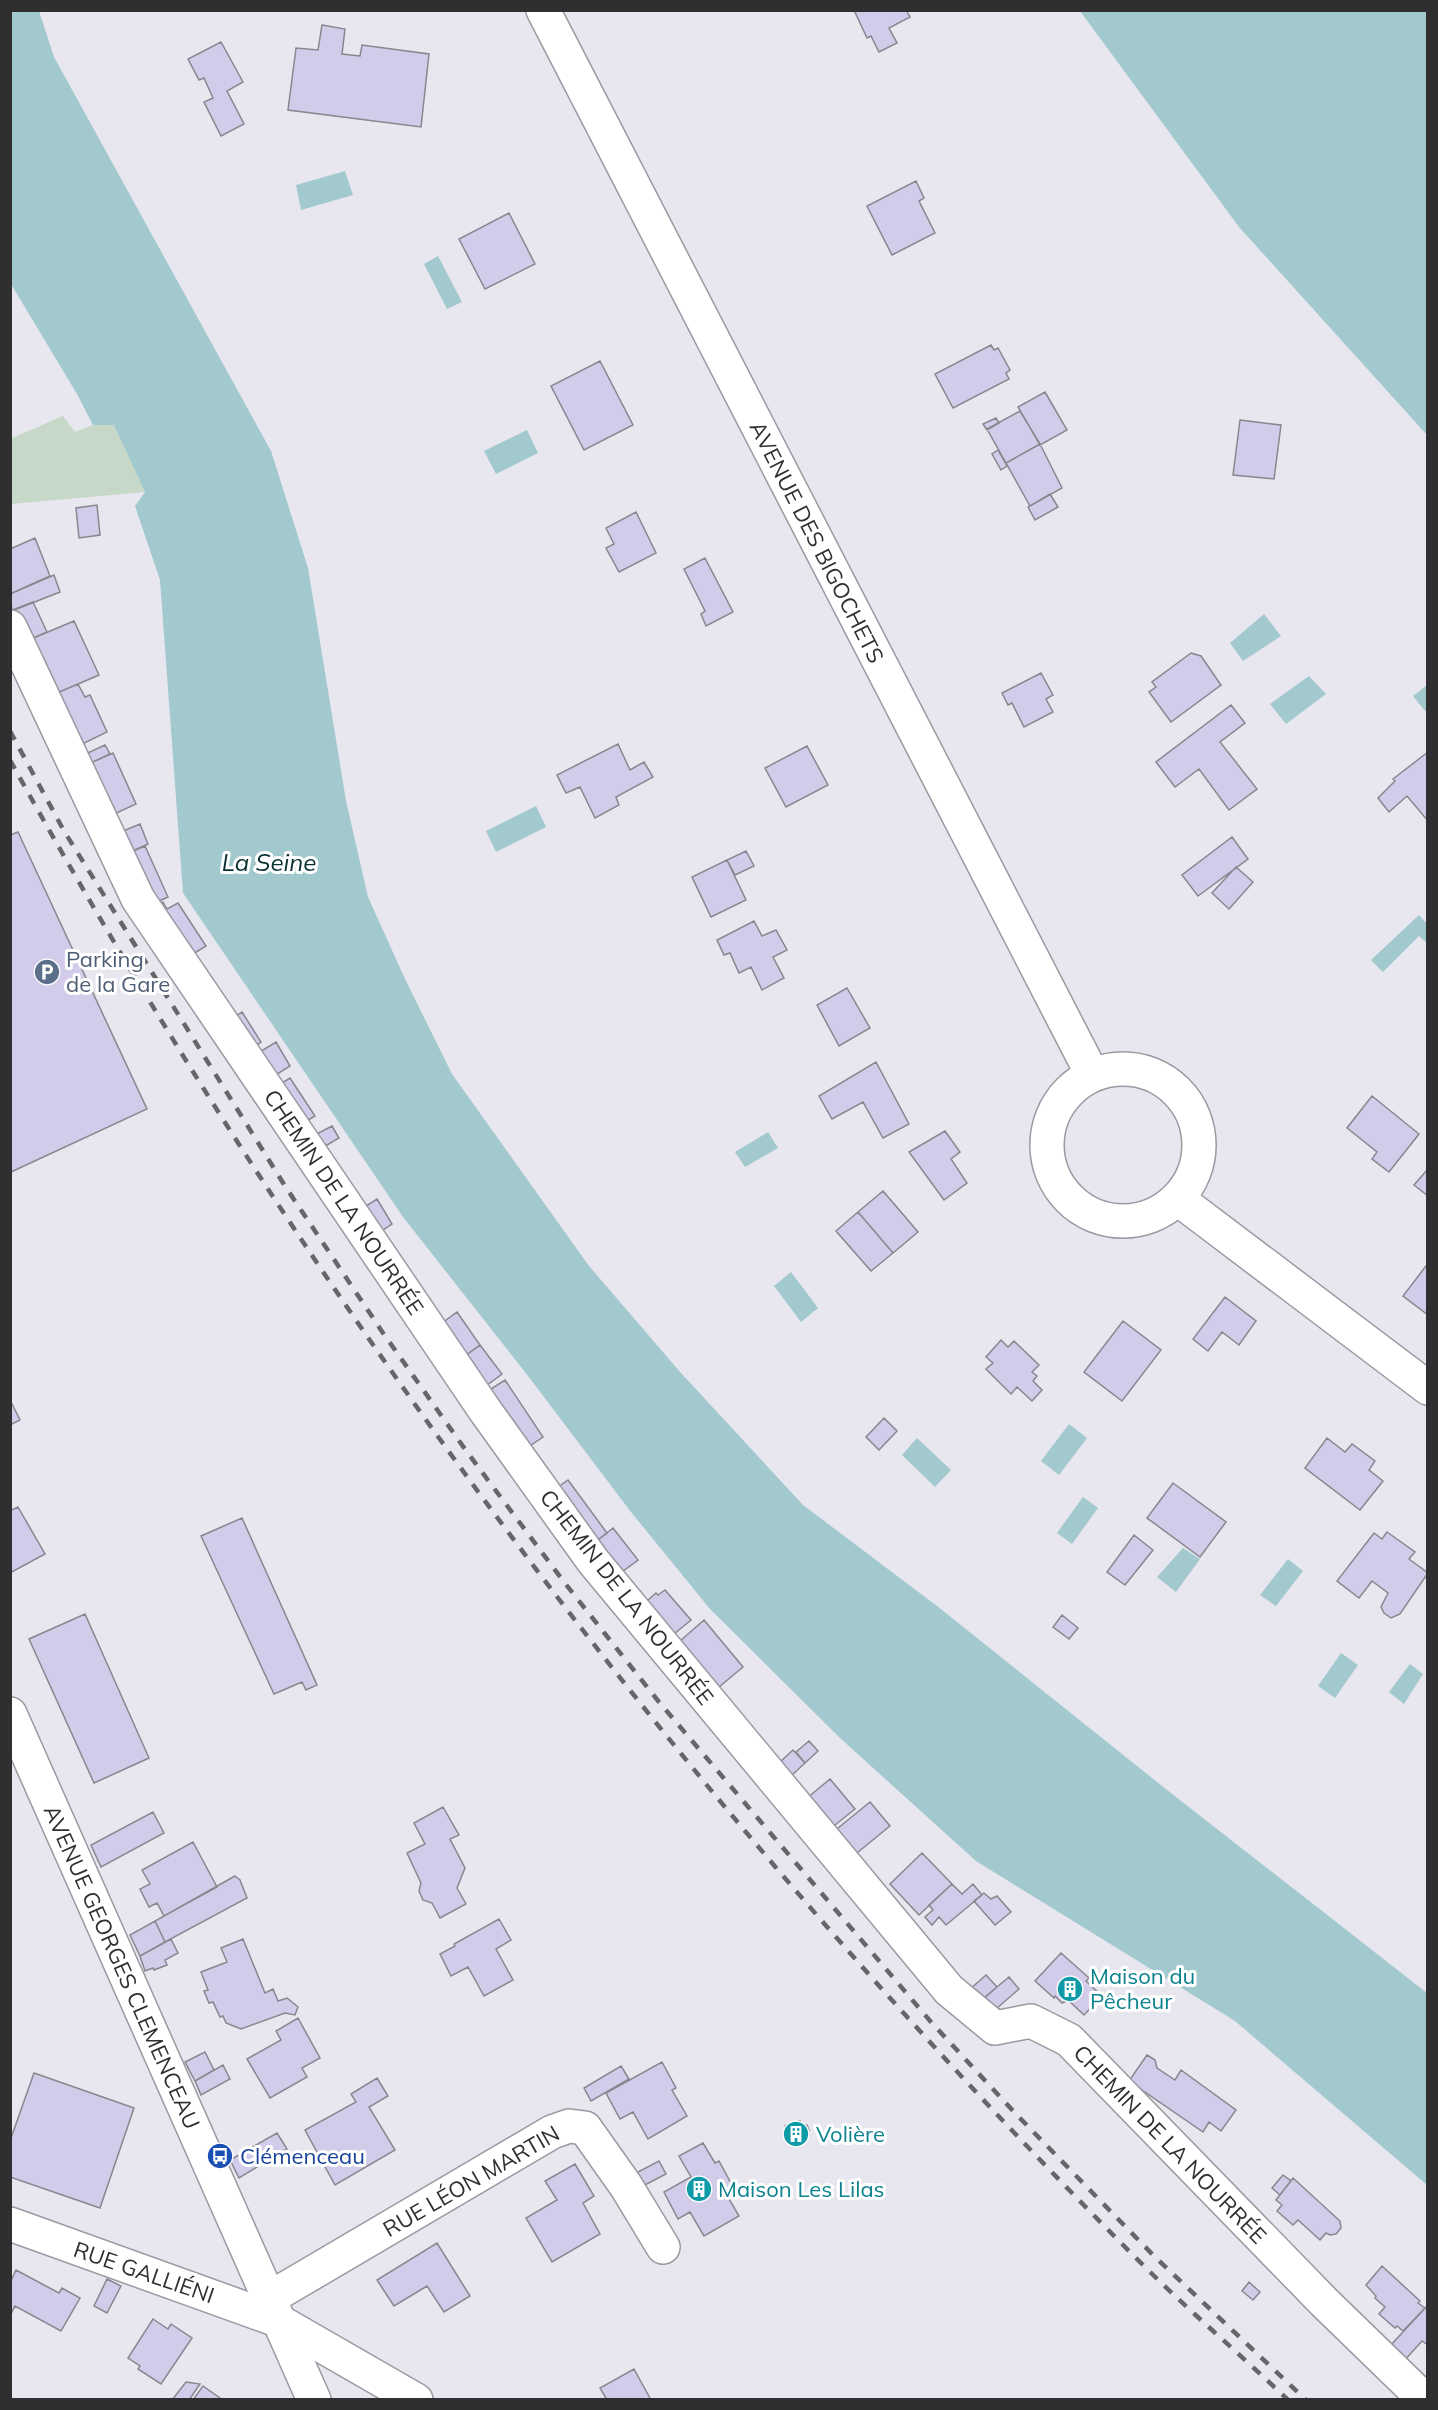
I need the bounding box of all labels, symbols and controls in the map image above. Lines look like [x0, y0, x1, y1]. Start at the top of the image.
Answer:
street label: AVENUE DES BIGOCHETS [744, 416, 890, 668]
water label: La Seine [222, 847, 316, 877]
place label: Parking de la Gare [66, 945, 170, 998]
parking icon: Parking de la Gare [32, 957, 62, 987]
street label: CHEMIN DE LA NOURRÉE [258, 1084, 430, 1320]
street label: CHEMIN DE LA NOURRÉE [534, 1484, 720, 1710]
street label: AVENUE GEORGES CLEMENCEAU [38, 1801, 206, 2133]
place label: Maison du Pêcheur [1090, 1962, 1195, 2015]
building icon: Maison du Pêcheur [1055, 1974, 1085, 2004]
street label: CHEMIN DE LA NOURRÉE [1068, 2039, 1272, 2249]
street label: RUE LÉON MARTIN [378, 2119, 564, 2243]
building icon: Volière [781, 2119, 811, 2149]
place label: Volière [816, 2120, 885, 2148]
bus stop icon: Clémenceau [205, 2141, 235, 2171]
place label: Clémenceau [240, 2142, 365, 2170]
building icon: Maison Les Lilas [684, 2174, 714, 2204]
place label: Maison Les Lilas [718, 2175, 885, 2203]
street label: RUE GALLIÉNI [70, 2235, 218, 2309]

